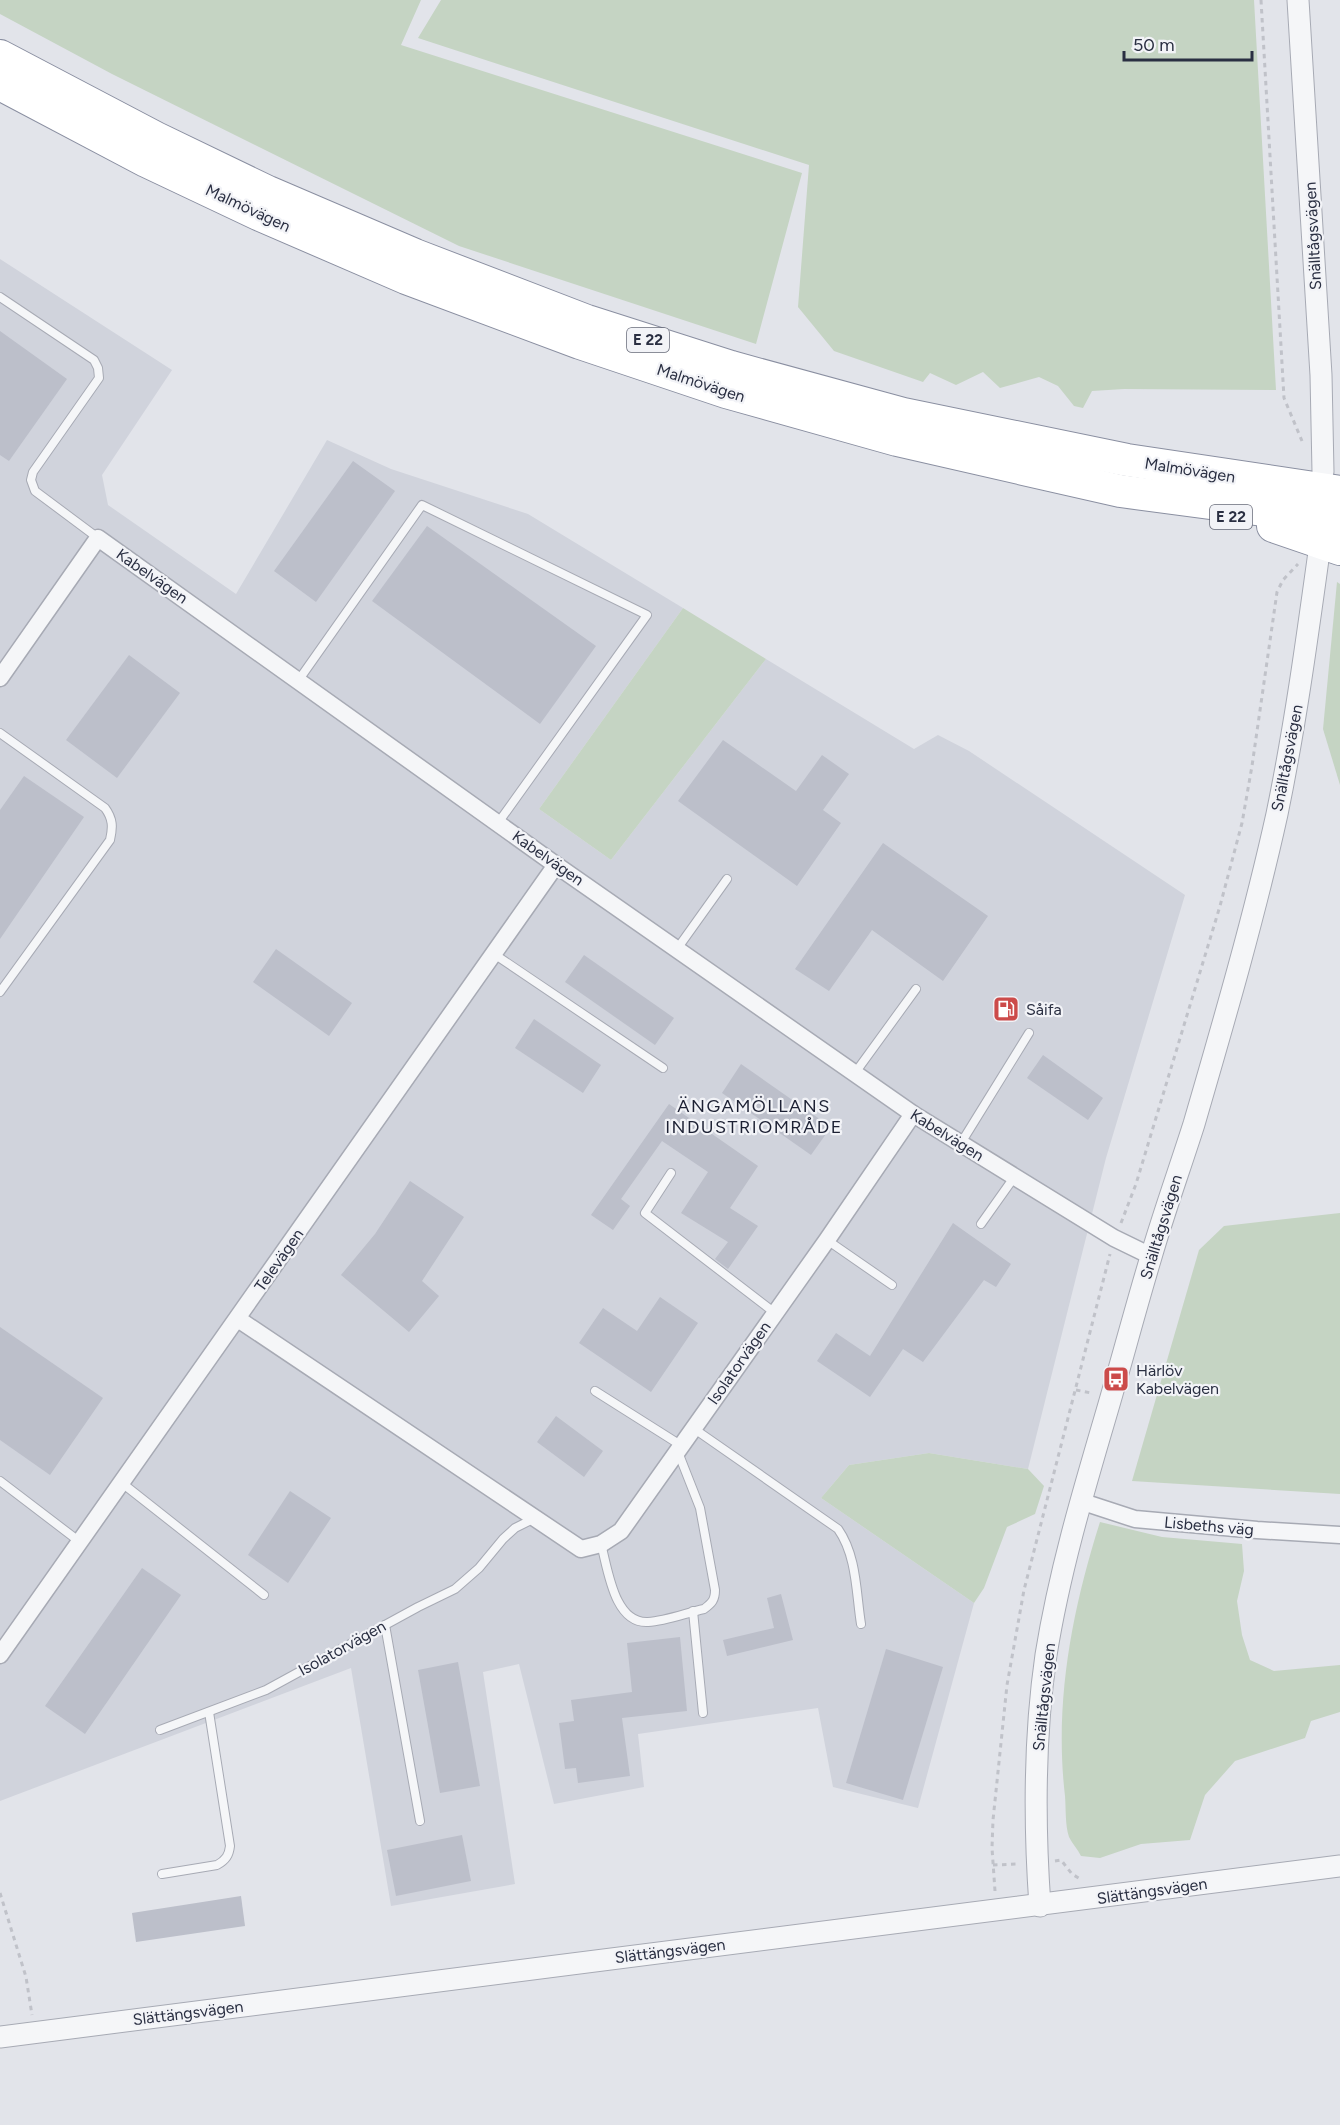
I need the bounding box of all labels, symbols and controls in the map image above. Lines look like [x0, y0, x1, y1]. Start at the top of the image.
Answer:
scale bar [1124, 24, 1252, 62]
text: 50 m [1133, 34, 1175, 56]
street label: Malmövägen [203, 180, 294, 236]
street label: Snälltågsvägen [1301, 181, 1325, 291]
road number: E 22 [627, 328, 669, 352]
street label: Malmövägen [655, 360, 747, 406]
street label: Malmövägen [1143, 453, 1237, 487]
road number: E 22 [1210, 505, 1252, 529]
street label: Kabelvägen [113, 544, 191, 608]
street label: Snälltågsvägen [1267, 703, 1307, 813]
street label: Kabelvägen [509, 826, 587, 890]
fuel station icon: Såifa [991, 994, 1021, 1024]
place label: Såifa [1026, 1000, 1062, 1019]
district label: ÄNGAMÖLLANS INDUSTRIOMRÅDE [665, 1095, 843, 1138]
street label: Kabelvägen [907, 1105, 987, 1165]
street label: Snälltågsvägen [1136, 1172, 1186, 1282]
street label: Televägen [251, 1225, 308, 1295]
street label: Isolatorvägen [703, 1318, 775, 1408]
place label: Härlöv Kabelvägen [1136, 1361, 1219, 1398]
bus stop icon: Härlöv Kabelvägen [1101, 1364, 1131, 1394]
street label: Lisbeths väg [1163, 1513, 1255, 1539]
street label: Isolatorvägen [295, 1616, 389, 1680]
street label: Snälltågsvägen [1029, 1642, 1059, 1752]
street label: Slättängsvägen [1096, 1874, 1208, 1908]
street label: Slättängsvägen [614, 1935, 726, 1967]
street label: Slättängsvägen [132, 1997, 244, 2029]

